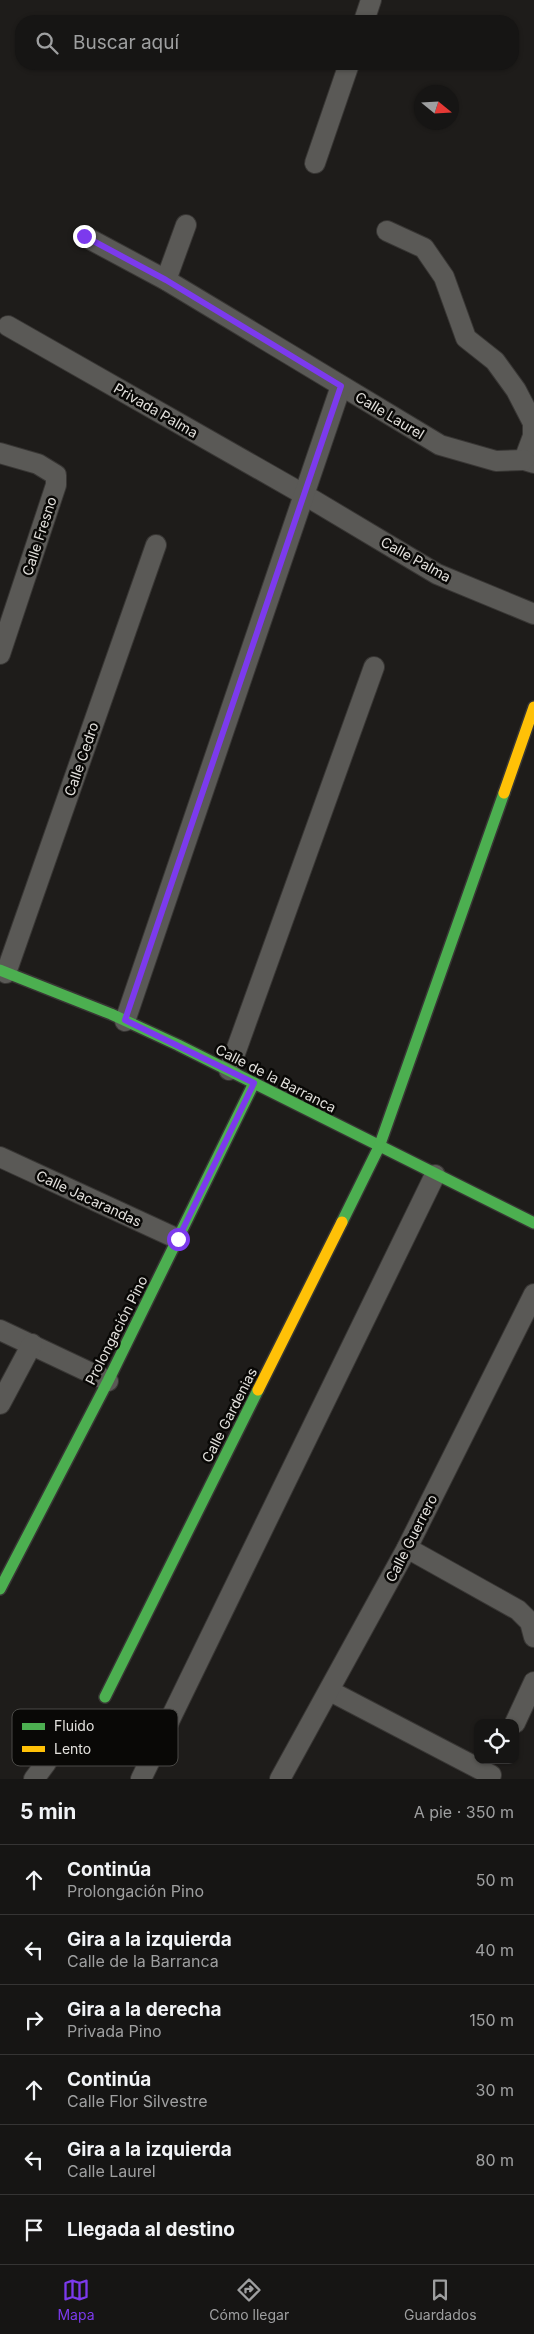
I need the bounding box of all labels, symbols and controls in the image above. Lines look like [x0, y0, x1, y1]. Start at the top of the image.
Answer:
search box [15, 15, 519, 70]
icon: search [33, 29, 61, 57]
text: Buscar aquí [73, 31, 179, 54]
north arrow [414, 85, 459, 130]
route end [73, 225, 96, 248]
street label: Privada Palma [111, 379, 201, 441]
street label: Calle Laurel [352, 388, 428, 442]
street label: Calle Fresno [18, 494, 60, 578]
street label: Calle Palma [378, 533, 454, 585]
street label: Calle Cedro [60, 720, 102, 798]
street label: Calle de la Barranca [213, 1040, 339, 1116]
street label: Calle Jacarandas [34, 1166, 144, 1230]
route start [167, 1228, 190, 1251]
street label: Prolongación Pino [81, 1273, 151, 1387]
street label: Calle Gardenias [198, 1365, 260, 1465]
street label: Calle Guerrero [382, 1491, 440, 1585]
legend [12, 1709, 178, 1766]
text: Fluido [54, 1717, 94, 1734]
map controls [474, 1719, 519, 1764]
button: locate [474, 1719, 519, 1764]
text: Lento [54, 1740, 91, 1757]
text: 5 min [20, 1799, 76, 1824]
text: A pie · 350 m [414, 1802, 514, 1822]
text: Continúa [67, 1858, 151, 1881]
icon: ahead [20, 1866, 48, 1894]
text: 50 m [476, 1870, 514, 1890]
text: Prolongación Pino [67, 1881, 204, 1901]
text: Gira a la izquierda [67, 1928, 232, 1951]
icon: left [20, 1936, 48, 1964]
text: 40 m [475, 1940, 514, 1960]
text: Calle de la Barranca [67, 1951, 219, 1971]
text: Gira a la derecha [67, 1998, 222, 2021]
icon: right [20, 2006, 48, 2034]
text: 150 m [469, 2010, 514, 2030]
text: Privada Pino [67, 2021, 162, 2041]
text: Continúa [67, 2068, 151, 2091]
icon: ahead [20, 2076, 48, 2104]
text: 30 m [476, 2080, 514, 2100]
text: Calle Flor Silvestre [67, 2091, 208, 2111]
text: Gira a la izquierda [67, 2138, 232, 2161]
icon: left [20, 2146, 48, 2174]
text: 80 m [475, 2150, 514, 2170]
text: Calle Laurel [67, 2161, 156, 2181]
icon: arrive [20, 2216, 48, 2244]
text: Llegada al destino [67, 2218, 235, 2241]
tab: Mapa [57, 2276, 95, 2323]
tab: Cómo llegar [209, 2276, 289, 2323]
tab: Guardados [404, 2276, 477, 2323]

